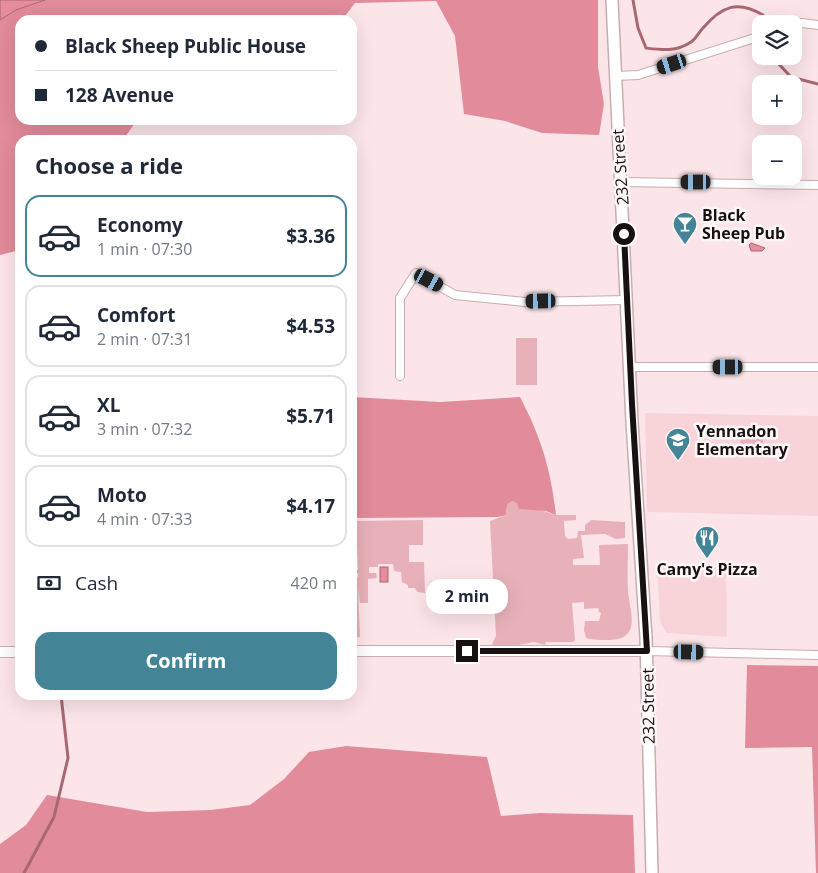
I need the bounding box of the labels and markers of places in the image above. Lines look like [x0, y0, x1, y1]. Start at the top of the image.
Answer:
place label: Black Sheep Pub [702, 204, 785, 244]
bar icon: Black Sheep Pub [672, 211, 698, 245]
place label: Yennadon Elementary [696, 420, 789, 460]
school or university icon: Yennadon Elementary [665, 427, 691, 461]
restaurant icon: Camy's Pizza [694, 525, 720, 559]
place label: Camy's Pizza [656, 558, 758, 580]

